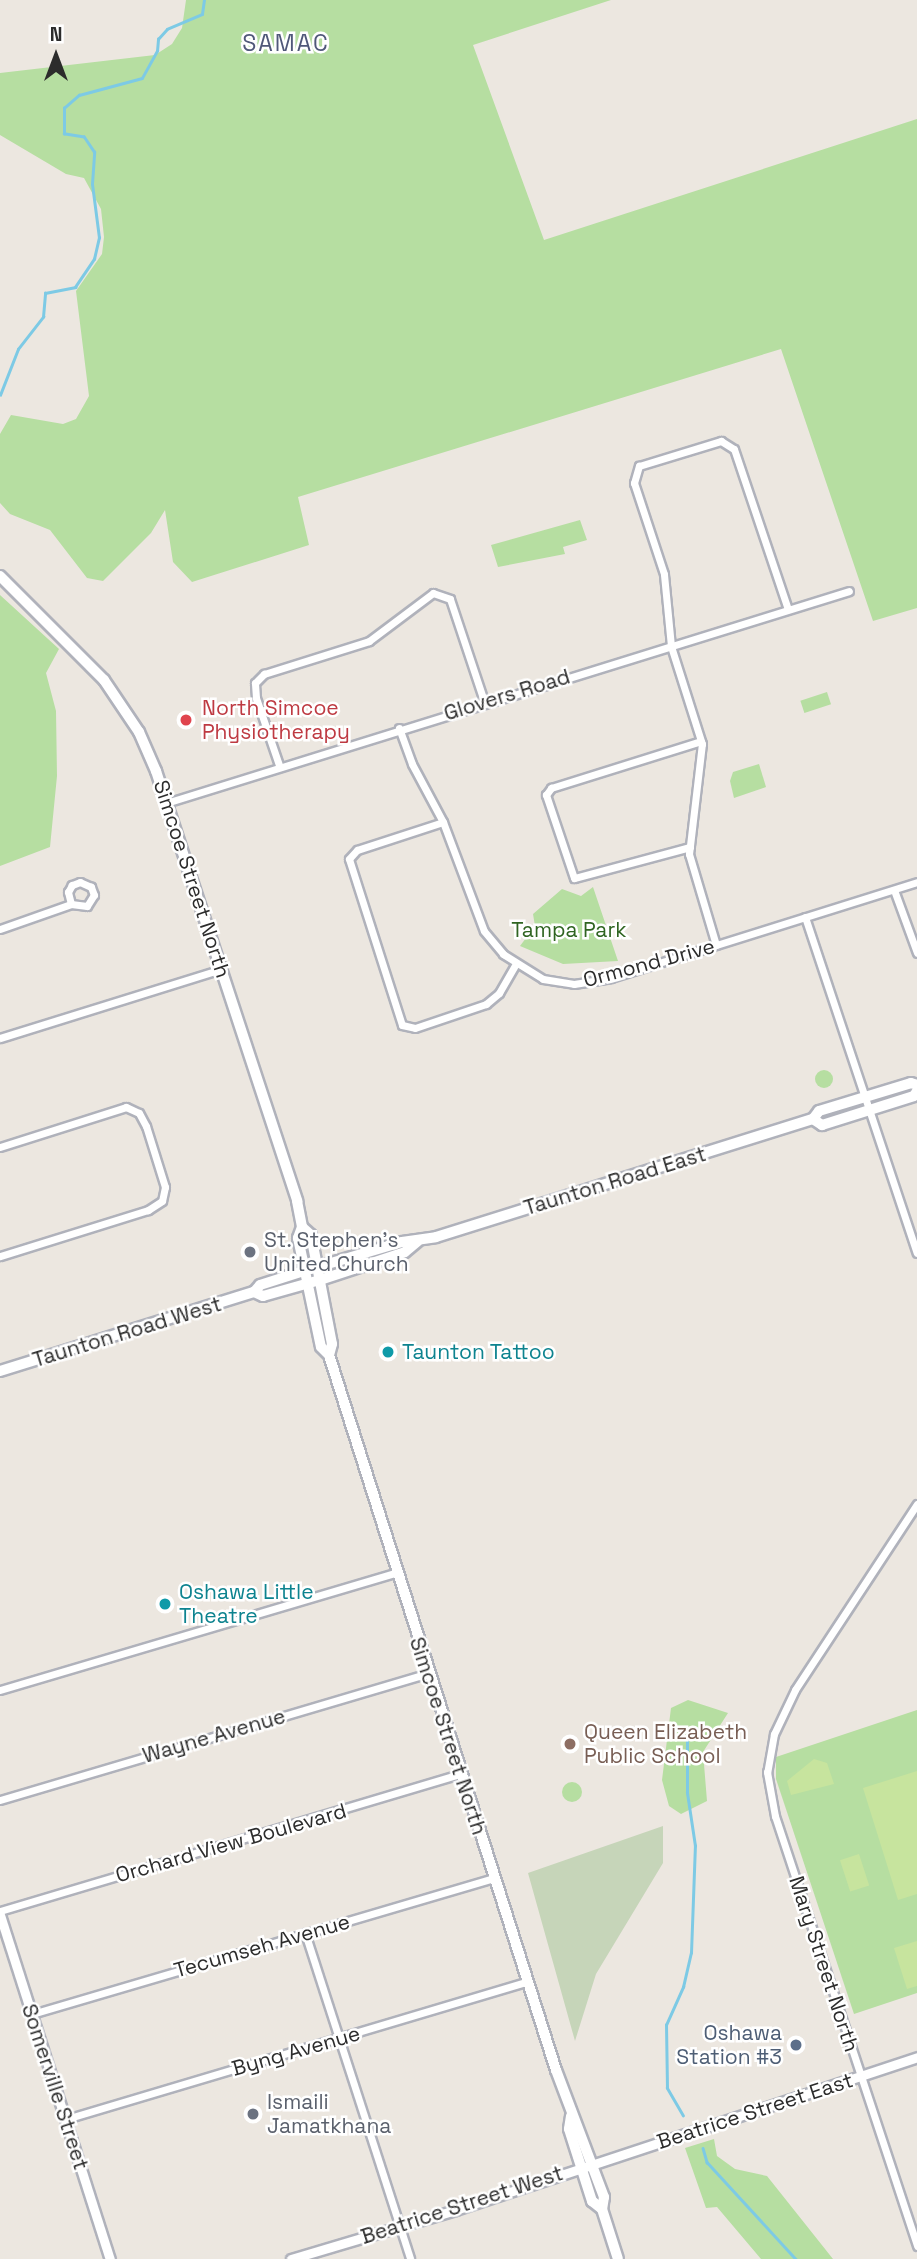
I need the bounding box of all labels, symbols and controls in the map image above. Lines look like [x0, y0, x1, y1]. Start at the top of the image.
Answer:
north arrow [21, 21, 91, 91]
text: N [50, 22, 62, 47]
district label: SAMAC [243, 29, 329, 57]
street label: Glovers Road [441, 664, 573, 726]
place label: North Simcoe Physiotherapy [202, 695, 350, 745]
marker: North Simcoe Physiotherapy [176, 710, 196, 730]
street label: Simcoe Street North [148, 777, 236, 981]
park label: Tampa Park [511, 917, 627, 943]
street label: Ormond Drive [580, 933, 718, 993]
street label: Taunton Road East [521, 1141, 709, 1221]
place label: St. Stephen's United Church [264, 1227, 409, 1277]
marker: St. Stephen's United Church [242, 1244, 258, 1260]
street label: Taunton Road West [29, 1291, 225, 1373]
place label: Taunton Tattoo [402, 1339, 555, 1365]
marker: Taunton Tattoo [380, 1344, 396, 1360]
place label: Oshawa Little Theatre [179, 1579, 314, 1629]
marker: Oshawa Little Theatre [157, 1596, 173, 1612]
street label: Simcoe Street North [404, 1634, 492, 1838]
street label: Wayne Avenue [140, 1704, 288, 1768]
place label: Queen Elizabeth Public School [584, 1719, 747, 1769]
marker: Queen Elizabeth Public School [562, 1736, 578, 1752]
street label: Orchard View Boulevard [113, 1798, 349, 1888]
street label: Mary Street North [784, 1873, 864, 2055]
street label: Tecumseh Avenue [171, 1909, 353, 1983]
street label: Somerville Street [16, 2001, 94, 2173]
place label: Oshawa Station #3 [676, 2020, 782, 2070]
street label: Byng Avenue [229, 2021, 363, 2081]
marker: Oshawa Station #3 [788, 2037, 804, 2053]
street label: Beatrice Street East [654, 2067, 856, 2155]
place label: Ismaili Jamatkhana [267, 2089, 391, 2139]
marker: Ismaili Jamatkhana [245, 2106, 261, 2122]
street label: Beatrice Street West [358, 2160, 566, 2250]

